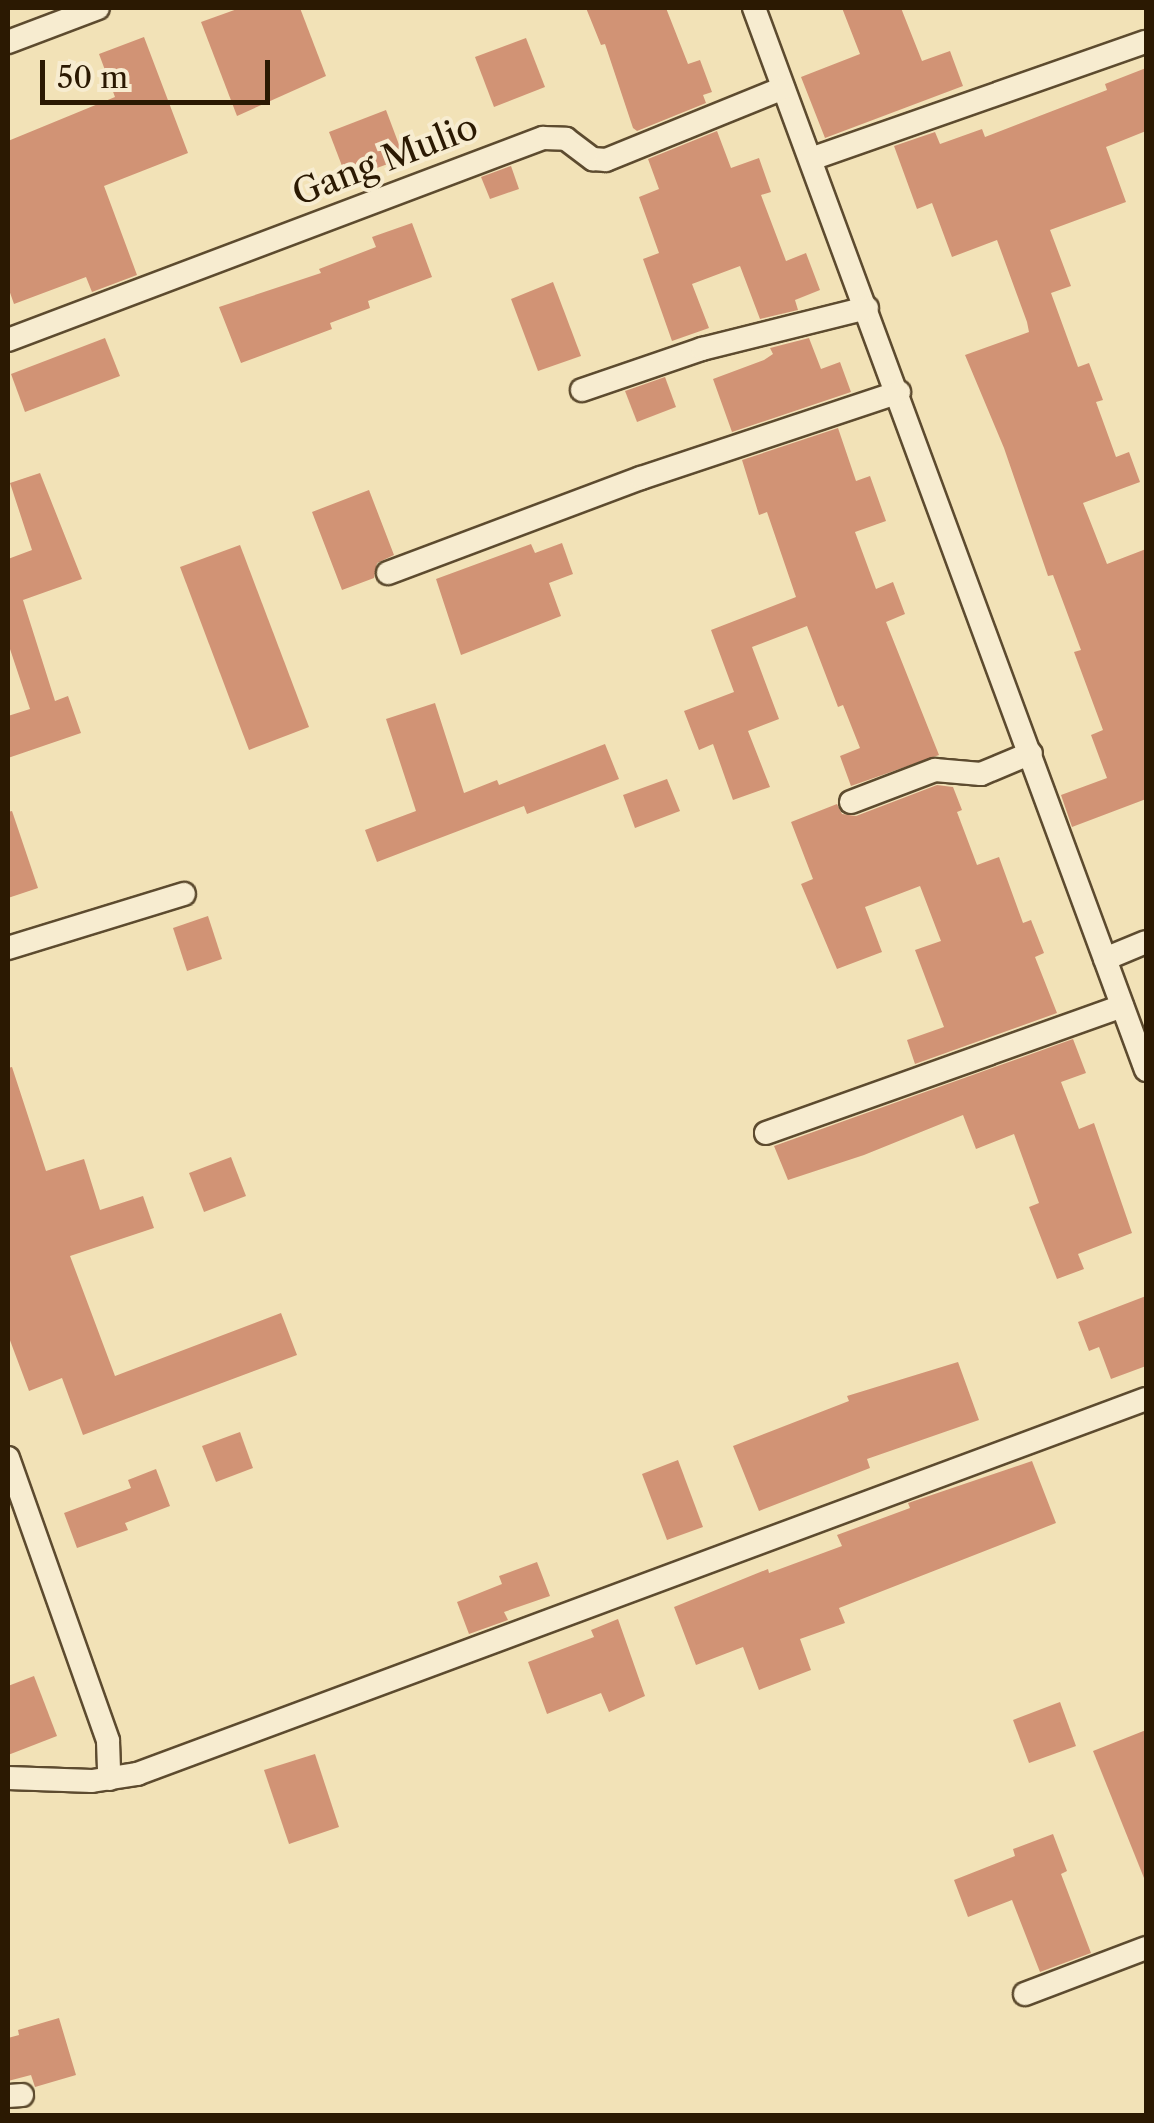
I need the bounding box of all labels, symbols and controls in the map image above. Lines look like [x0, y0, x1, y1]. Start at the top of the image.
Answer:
scale bar [45, 40, 275, 102]
text: 50 m [57, 59, 128, 96]
street label: Gang Mulio [286, 105, 484, 215]

